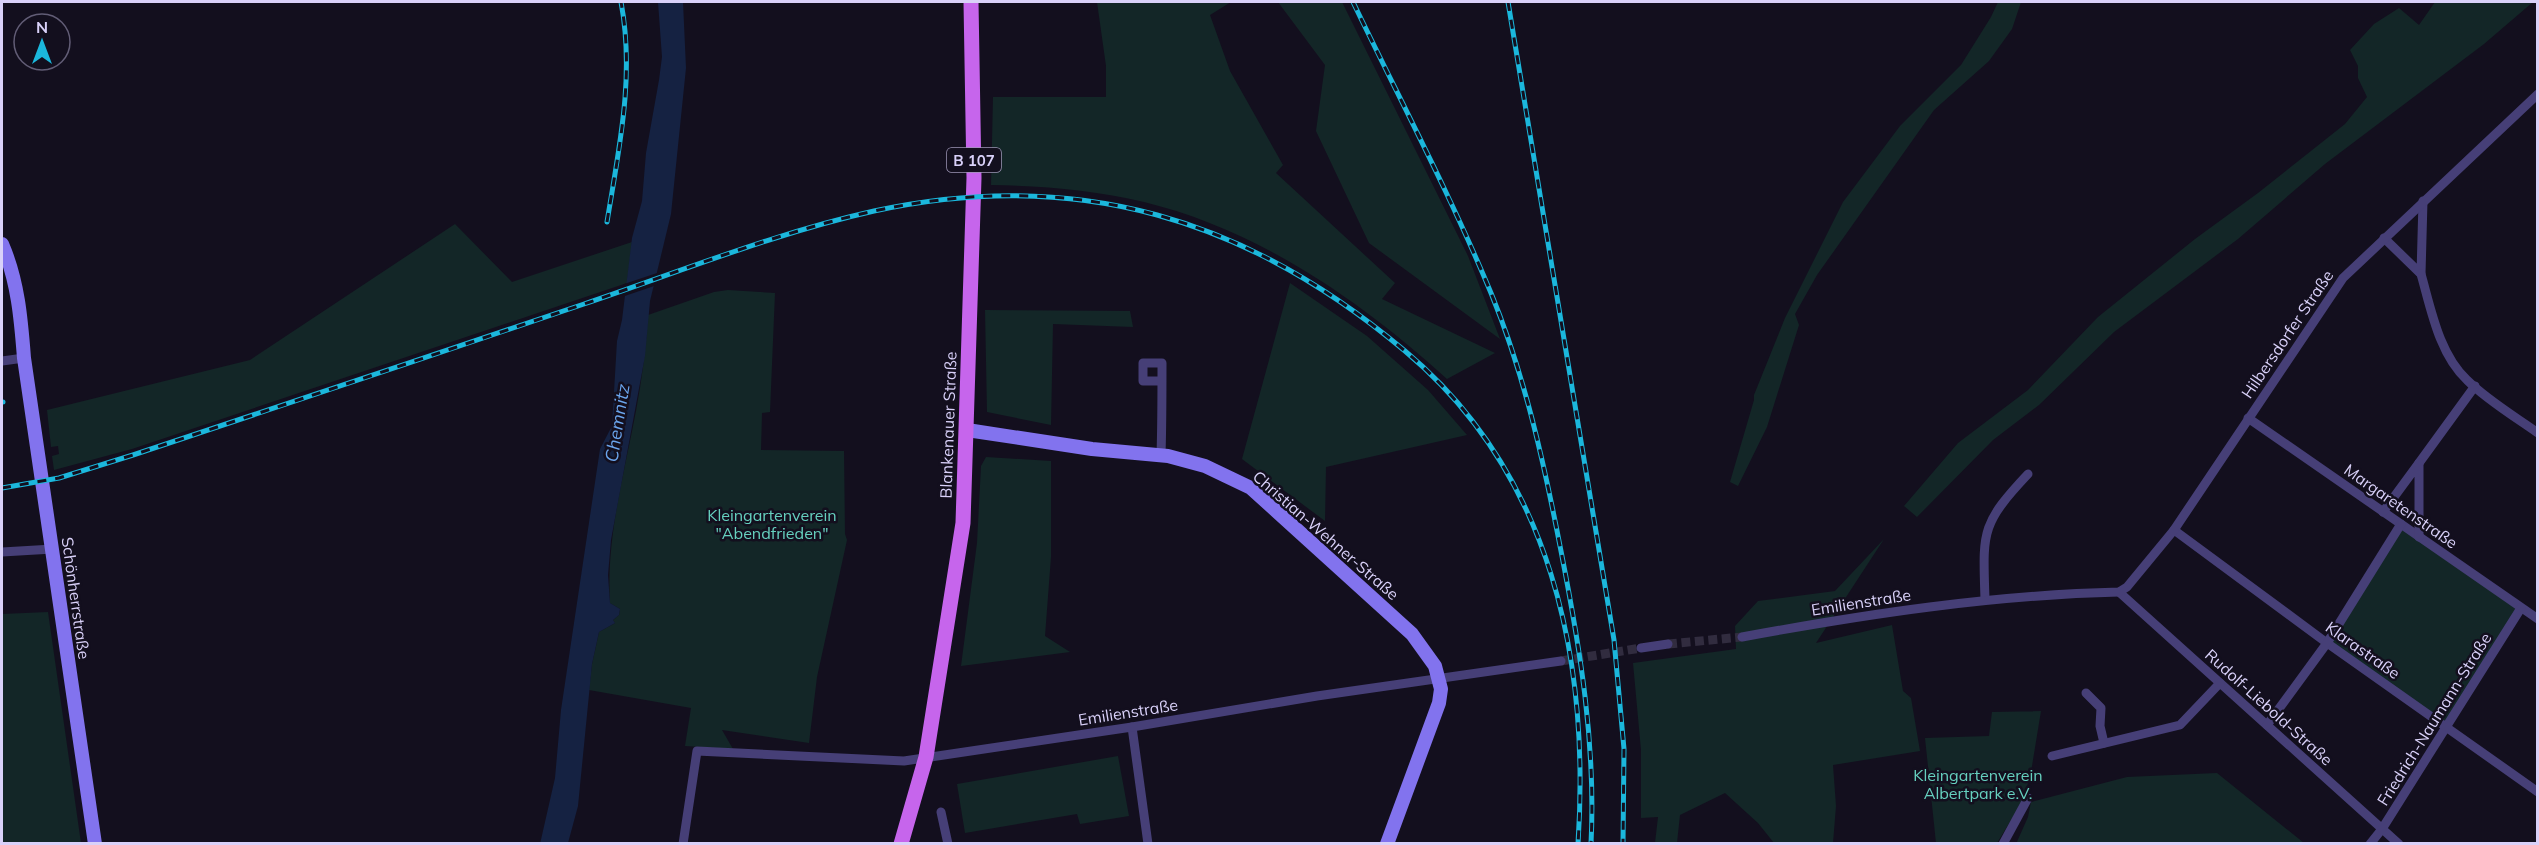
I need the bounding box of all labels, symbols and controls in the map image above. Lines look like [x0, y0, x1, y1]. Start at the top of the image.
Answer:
north arrow [12, 12, 72, 72]
text: N [36, 17, 48, 37]
road number: B 107 [947, 148, 1001, 172]
street label: Hilbersdorfer Straße [2237, 266, 2337, 402]
street label: Blankenauer Straße [935, 351, 961, 499]
water label: Chemnitz [599, 382, 635, 464]
street label: Margaretenstraße [2340, 459, 2462, 553]
street label: Christian-Wehner-Straße [1249, 466, 1403, 604]
park label: Kleingartenverein "Abendfrieden" [707, 505, 837, 543]
street label: Schönherrstraße [58, 536, 94, 660]
street label: Emilienstraße [1810, 584, 1912, 620]
street label: Klarastraße [2322, 617, 2404, 683]
street label: Friedrich-Naumann-Straße [2373, 629, 2495, 809]
street label: Rudolf-Liebold-Straße [2201, 645, 2337, 769]
street label: Emilienstraße [1077, 694, 1179, 730]
park label: Kleingartenverein Albertpark e.V. [1913, 765, 2043, 803]

